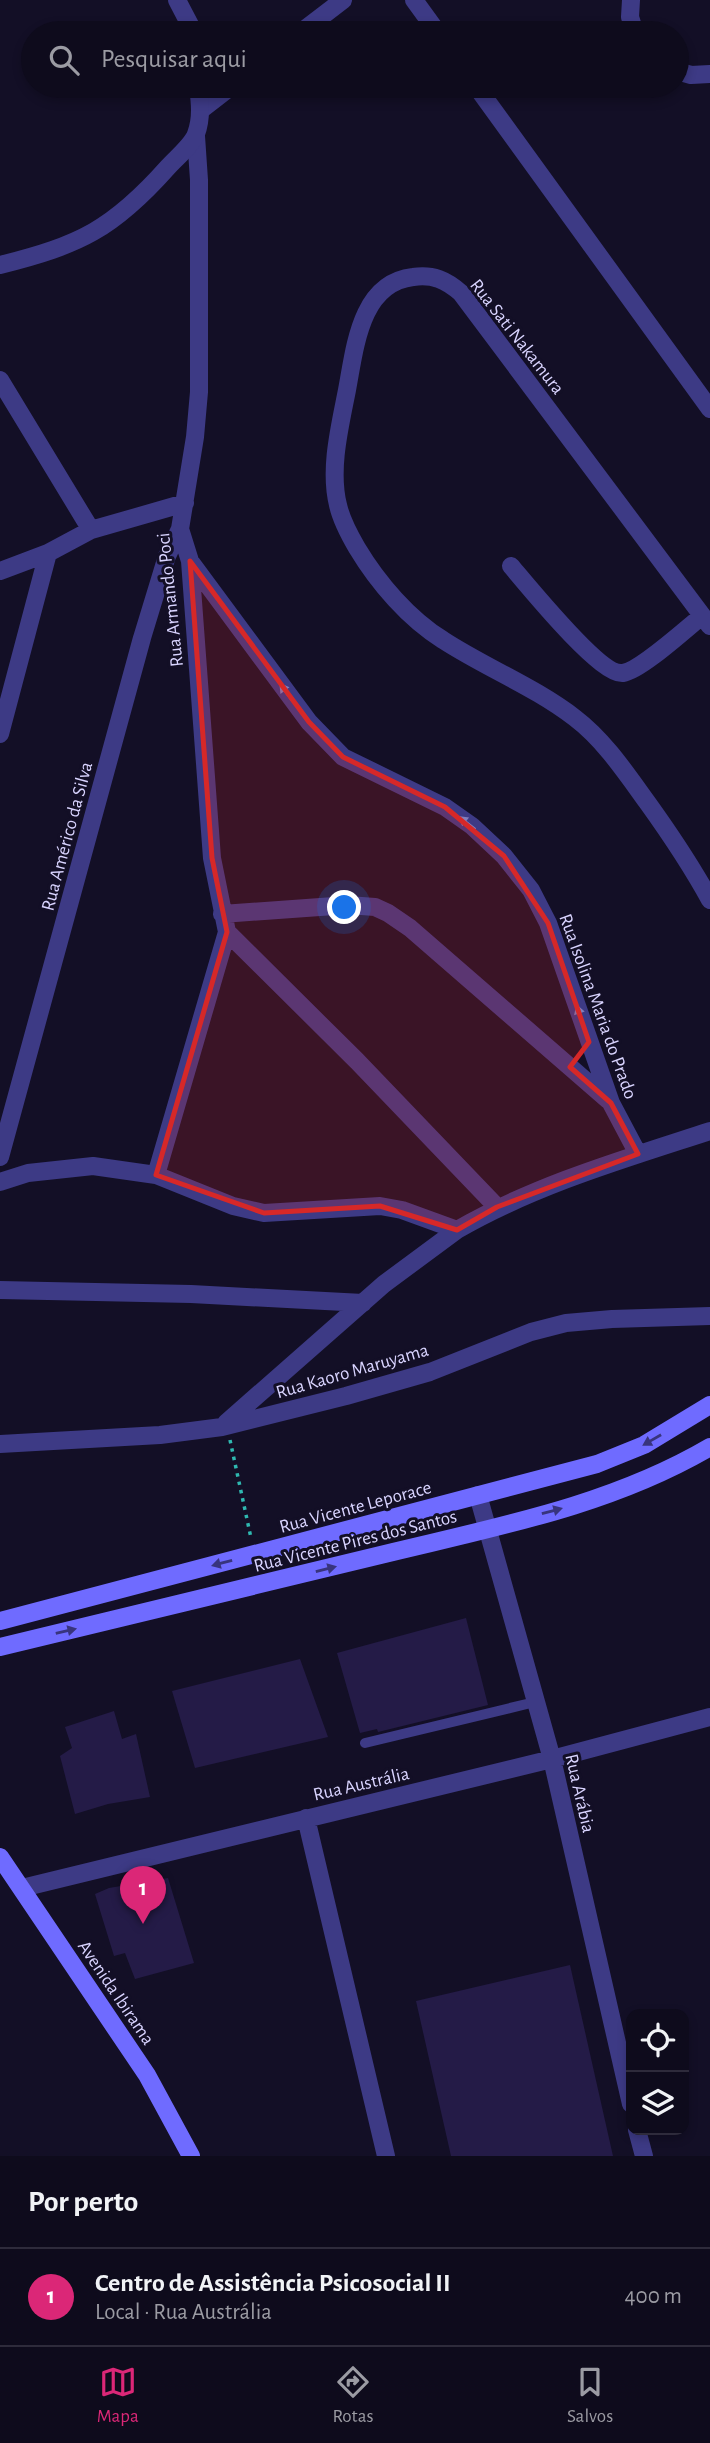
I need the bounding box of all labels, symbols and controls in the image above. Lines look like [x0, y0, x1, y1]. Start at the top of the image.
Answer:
search box [21, 21, 689, 98]
icon: search [45, 41, 83, 79]
text: Pesquisar aqui [101, 46, 247, 72]
street label: Rua Sati Nakamura [466, 276, 568, 398]
street label: Rua Armando Poci [154, 532, 187, 668]
one-way arrow [279, 683, 293, 701]
street label: Rua Américo da Silva [38, 760, 97, 913]
one-way arrow [458, 817, 476, 831]
your location [327, 890, 361, 924]
street label: Rua Isolina Maria do Prado [555, 911, 640, 1102]
one-way arrow [574, 1004, 585, 1025]
street label: Rua Kaoro Maruyama [274, 1341, 431, 1402]
one-way arrow [642, 1434, 661, 1447]
street label: Rua Vicente Leporace [277, 1478, 433, 1537]
one-way arrow [542, 1505, 564, 1516]
street label: Rua Vicente Pires dos Santos [252, 1507, 459, 1576]
one-way arrow [211, 1558, 233, 1569]
one-way arrow [315, 1563, 337, 1574]
one-way arrow [55, 1625, 77, 1636]
street label: Rua Arábia [561, 1752, 598, 1835]
street label: Rua Austrália [311, 1764, 411, 1805]
pin: 1 [120, 1866, 166, 1924]
street label: Avenida Ibirama [74, 1937, 158, 2049]
map controls [626, 2009, 689, 2135]
button: locate [626, 2009, 689, 2072]
button: layers [626, 2072, 689, 2135]
text: Por perto [28, 2187, 138, 2217]
text: Centro de Assistência Psicosocial II [95, 2270, 451, 2296]
text: 1 [47, 2285, 55, 2308]
text: 400 m [624, 2285, 682, 2308]
text: Local · Rua Austrália [95, 2301, 272, 2324]
tab: Mapa [97, 2363, 139, 2428]
tab: Rotas [332, 2363, 373, 2428]
tab: Salvos [567, 2363, 613, 2428]

